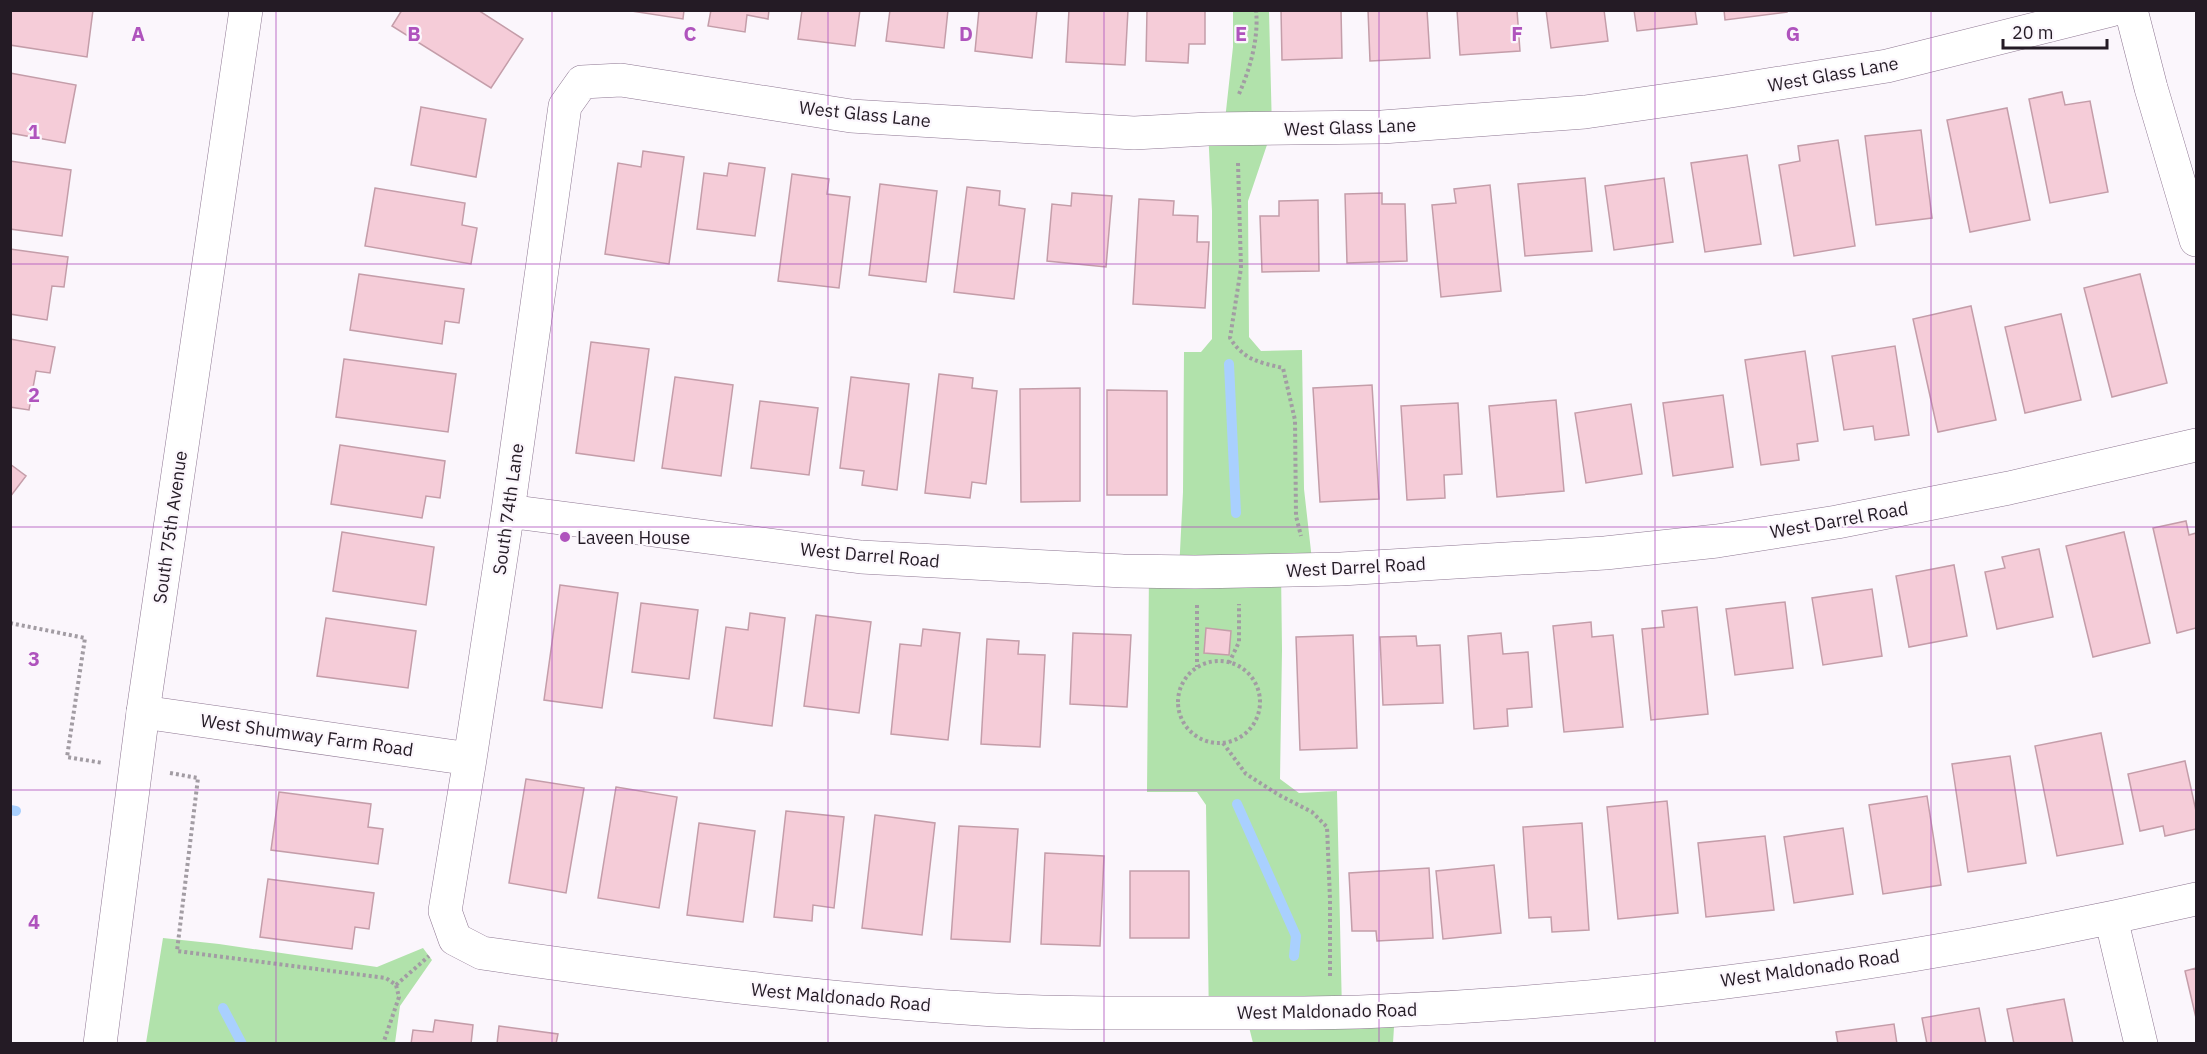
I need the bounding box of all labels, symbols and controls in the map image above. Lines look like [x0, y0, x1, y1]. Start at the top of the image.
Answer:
scale bar [2003, 12, 2106, 50]
text: A [131, 20, 145, 47]
text: B [407, 20, 421, 47]
text: C [683, 20, 697, 47]
text: D [959, 20, 973, 47]
text: E [1235, 20, 1247, 47]
text: F [1511, 20, 1523, 47]
text: G [1786, 20, 1800, 47]
text: 20 m [2012, 21, 2054, 44]
street label: West Glass Lane [1766, 51, 1900, 97]
street label: West Glass Lane [798, 96, 932, 132]
street label: West Glass Lane [1284, 113, 1417, 141]
text: 1 [28, 118, 40, 145]
text: 2 [28, 381, 40, 408]
street label: South 74th Lane [487, 442, 529, 576]
street label: South 75th Avenue [148, 449, 192, 605]
street label: West Darrel Road [1768, 497, 1910, 543]
place label: Laveen House [577, 526, 690, 549]
marker: Laveen House [558, 530, 572, 544]
street label: West Darrel Road [799, 537, 941, 573]
street label: West Darrel Road [1285, 552, 1427, 582]
text: 3 [28, 645, 40, 672]
street label: West Shumway Farm Road [199, 709, 415, 761]
text: 4 [28, 908, 40, 935]
street label: West Maldonado Road [1719, 944, 1901, 992]
street label: West Maldonado Road [750, 978, 932, 1016]
street label: West Maldonado Road [1237, 998, 1417, 1024]

